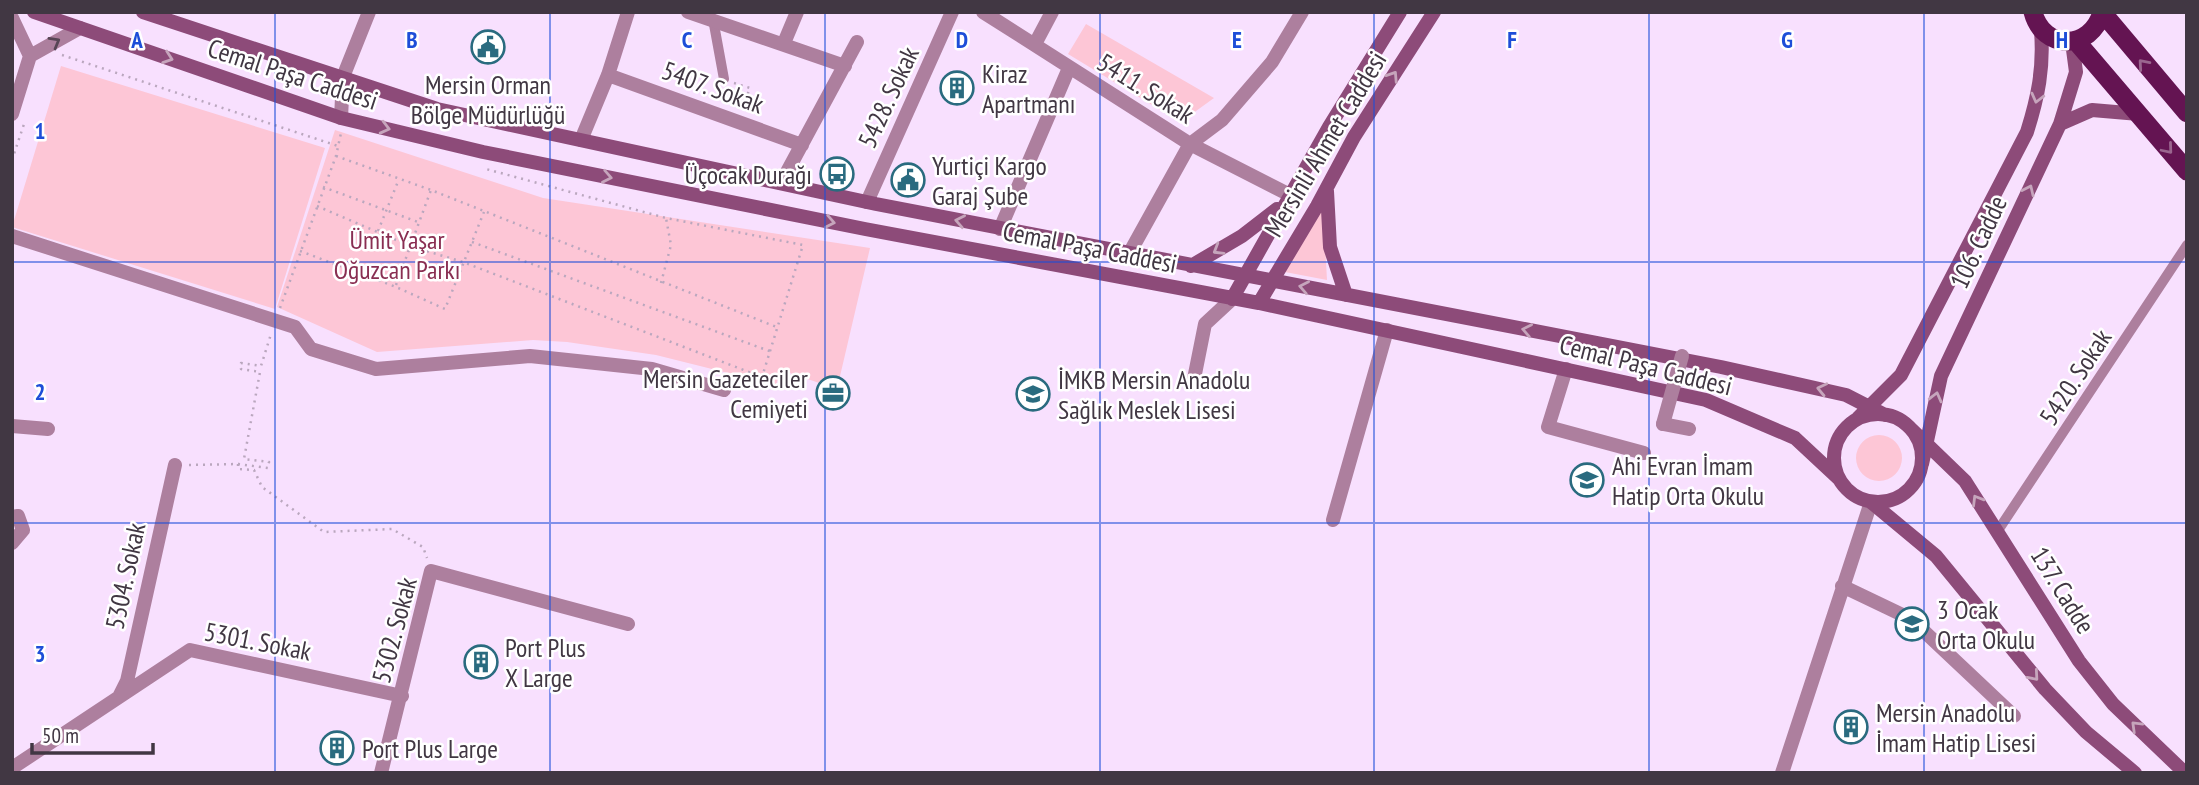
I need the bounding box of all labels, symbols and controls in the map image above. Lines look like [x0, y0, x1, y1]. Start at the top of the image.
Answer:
text: A [130, 25, 143, 54]
text: B [406, 25, 418, 54]
text: C [682, 25, 693, 54]
text: D [956, 25, 968, 54]
text: E [1232, 25, 1242, 54]
text: F [1507, 25, 1517, 54]
text: G [1781, 25, 1793, 54]
text: H [2056, 25, 2068, 54]
public building icon: Mersin Orman Bölge Müdürlüğü [469, 28, 507, 66]
street label: Cemal Paşa Caddesi [204, 31, 382, 117]
one-way arrow [48, 37, 60, 50]
street label: 5428. Sokak [850, 41, 926, 153]
street label: 5411. Sokak [1091, 45, 1201, 131]
street label: Mersinli Ahmet Caddesi [1257, 45, 1393, 243]
one-way arrow [162, 50, 174, 65]
street label: 5407. Sokak [658, 53, 768, 121]
place label: Kiraz Apartmanı [982, 57, 1075, 120]
one-way arrow [2139, 59, 2151, 72]
place label: Mersin Orman Bölge Müdürlüğü [411, 68, 565, 131]
building icon: Kiraz Apartmanı [938, 69, 976, 107]
one-way arrow [1385, 70, 1398, 83]
one-way arrow [2031, 92, 2045, 104]
text: 1 [35, 116, 46, 145]
one-way arrow [378, 120, 390, 134]
one-way arrow [2160, 141, 2172, 154]
place label: Yurtiçi Kargo Garaj Şube [932, 149, 1047, 212]
bus stop icon: Üçocak Durağı [818, 155, 856, 193]
place label: Üçocak Durağı [684, 158, 812, 191]
public building icon: Yurtiçi Kargo Garaj Şube [889, 161, 927, 199]
one-way arrow [601, 169, 613, 184]
one-way arrow [2021, 185, 2035, 197]
street label: 106. Cadde [1942, 190, 2014, 294]
one-way arrow [824, 214, 836, 229]
one-way arrow [954, 214, 966, 229]
street label: Cemal Paşa Caddesi [1000, 214, 1180, 280]
park label: Ümit Yaşar Oğuzcan Parkı [334, 223, 460, 286]
one-way arrow [1213, 242, 1226, 255]
one-way arrow [1298, 280, 1310, 295]
street label: 5420. Sokak [2032, 323, 2118, 431]
one-way arrow [1521, 324, 1533, 339]
street label: Cemal Paşa Caddesi [1556, 328, 1736, 402]
place label: Mersin Gazeteciler Cemiyeti [643, 362, 808, 425]
place label: İMKB Mersin Anadolu Sağlık Meslek Lisesi [1058, 363, 1250, 426]
office icon: Mersin Gazeteciler Cemiyeti [814, 374, 852, 412]
school or university icon: İMKB Mersin Anadolu Sağlık Meslek Lisesi [1014, 375, 1052, 413]
text: 2 [35, 377, 46, 406]
one-way arrow [1816, 383, 1828, 398]
one-way arrow [1928, 391, 1942, 403]
place label: Ahi Evran İmam Hatip Orta Okulu [1612, 449, 1764, 512]
school or university icon: Ahi Evran İmam Hatip Orta Okulu [1568, 461, 1606, 499]
one-way arrow [1972, 495, 1985, 508]
street label: 5304. Sokak [98, 520, 152, 632]
street label: 137. Cadde [2023, 540, 2103, 640]
street label: 5302. Sokak [364, 573, 424, 687]
place label: 3 Ocak Orta Okulu [1937, 593, 2035, 656]
school or university icon: 3 Ocak Orta Okulu [1893, 605, 1931, 643]
street label: 5301. Sokak [202, 614, 314, 668]
place label: Port Plus X Large [505, 631, 585, 694]
text: 3 [35, 639, 46, 668]
building icon: Port Plus X Large [462, 643, 500, 681]
one-way arrow [2026, 668, 2038, 681]
place label: Mersin Anadolu İmam Hatip Lisesi [1876, 696, 2036, 759]
building icon: Mersin Anadolu İmam Hatip Lisesi [1832, 708, 1870, 746]
scale bar [32, 712, 152, 756]
one-way arrow [2131, 721, 2144, 734]
text: 50 m [42, 722, 79, 749]
building icon: Port Plus Large [318, 729, 356, 767]
place label: Port Plus Large [362, 732, 498, 765]

